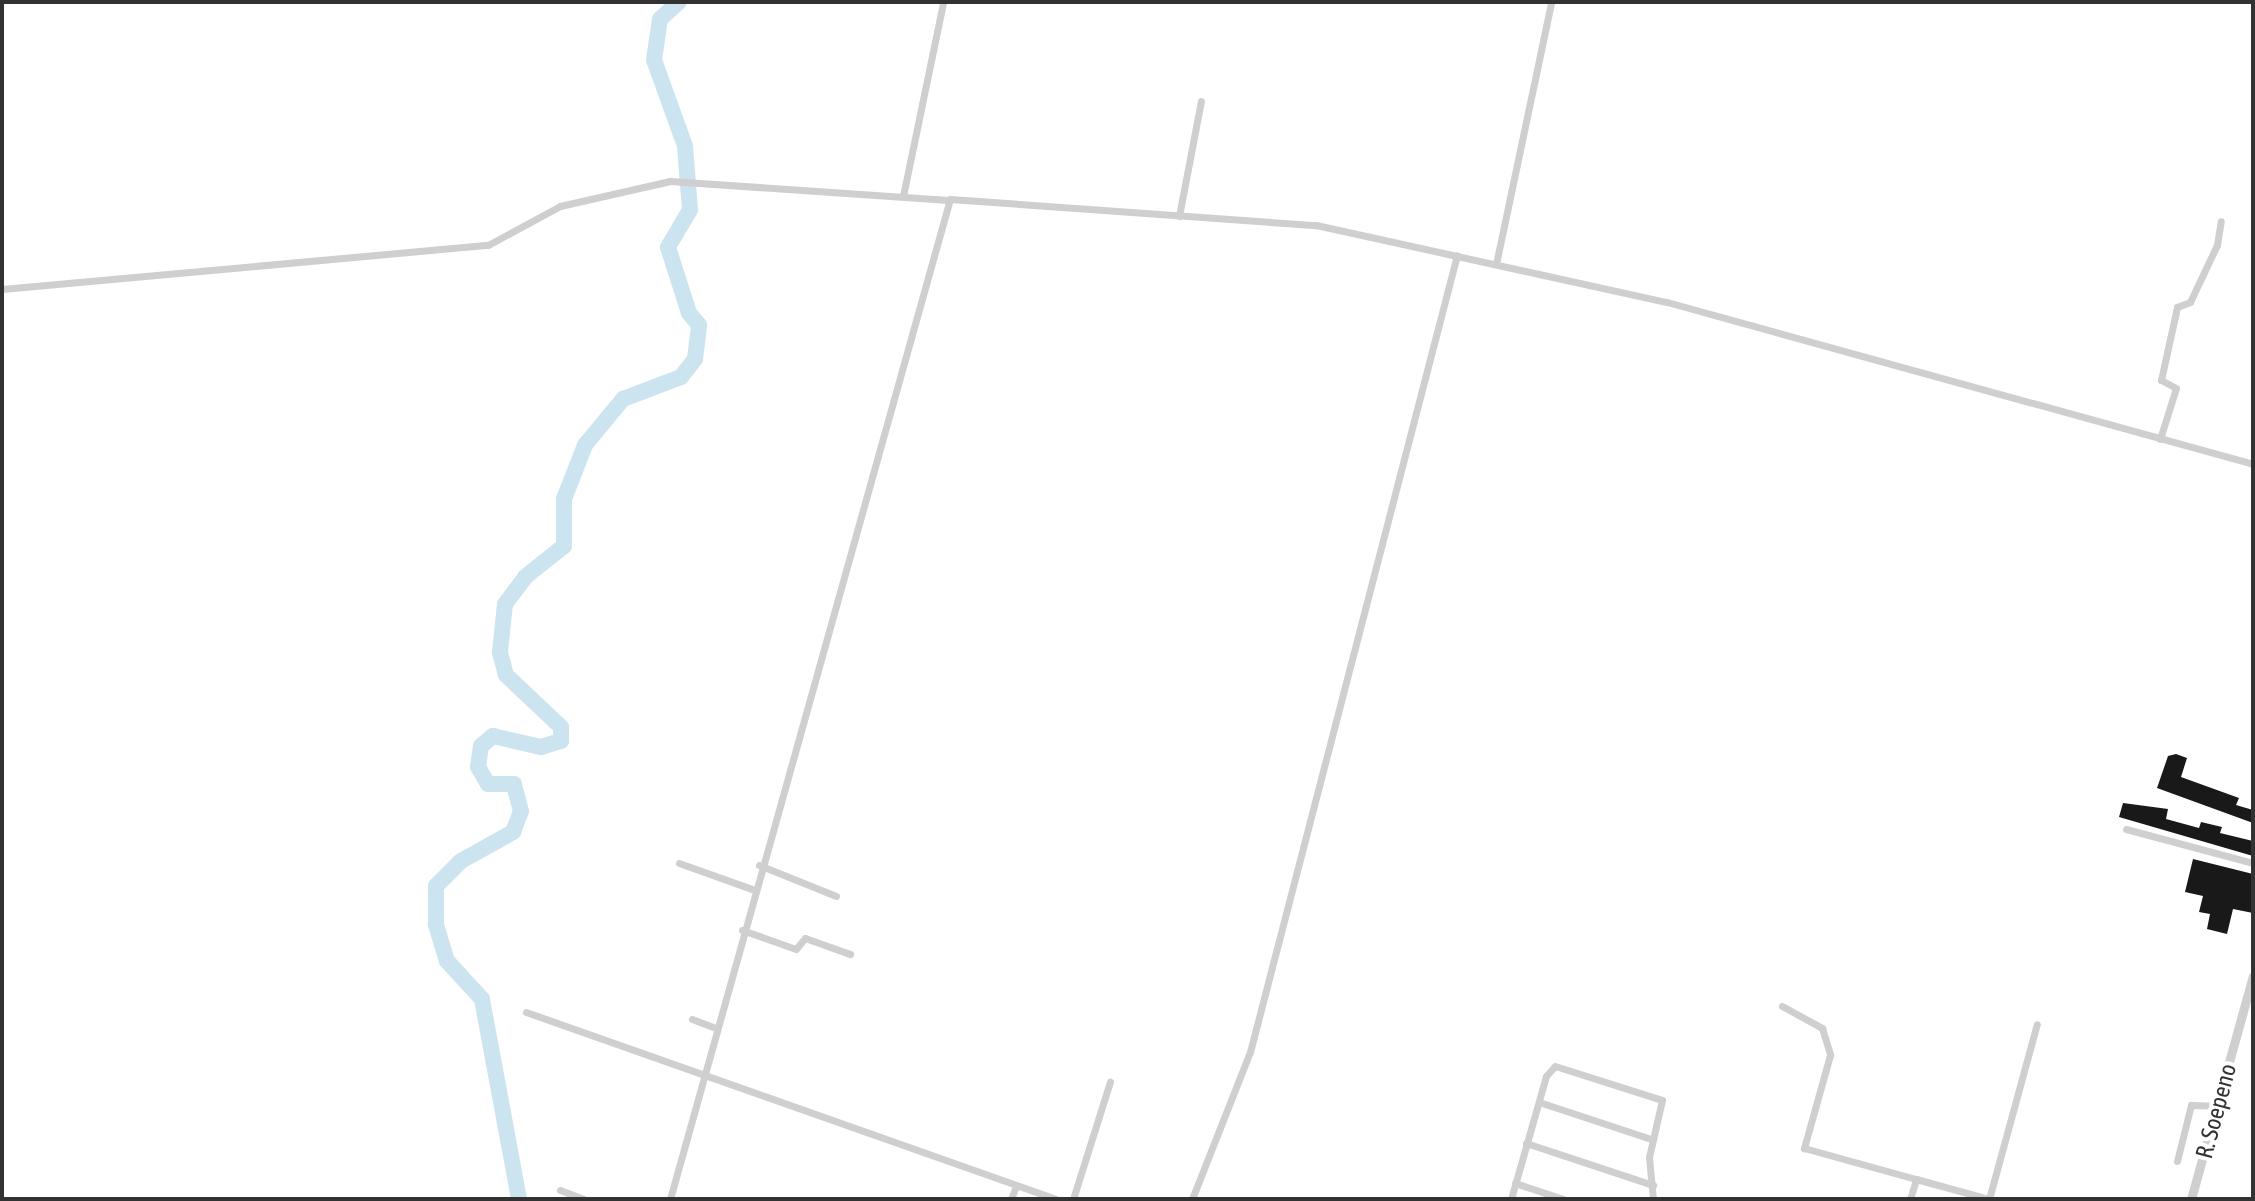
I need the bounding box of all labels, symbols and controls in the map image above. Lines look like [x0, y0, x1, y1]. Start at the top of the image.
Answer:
street label: R. Soepeno [2190, 1060, 2242, 1162]

